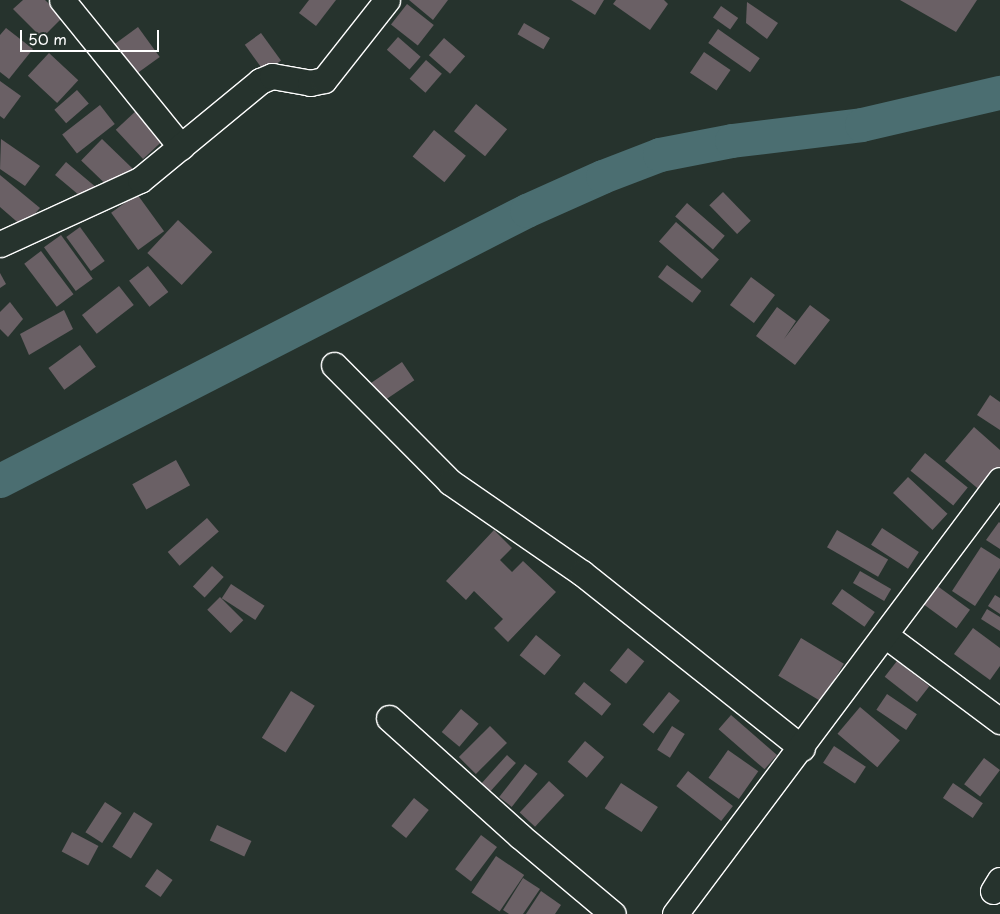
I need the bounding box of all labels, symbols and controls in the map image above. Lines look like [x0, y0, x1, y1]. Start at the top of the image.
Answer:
scale bar [22, 20, 161, 52]
text: 50 m [28, 27, 67, 50]

